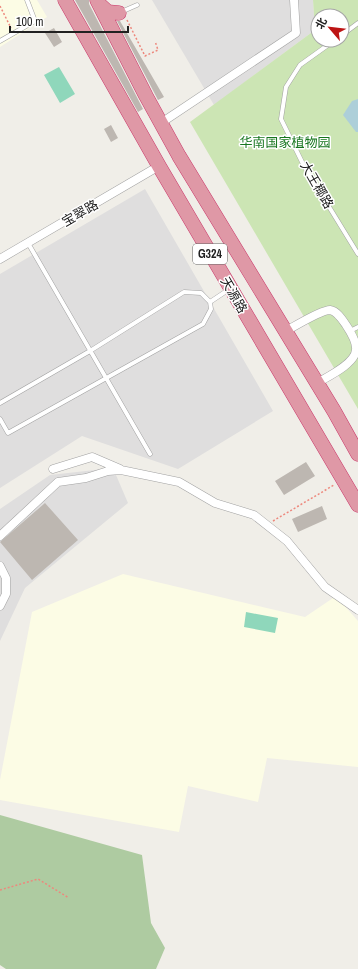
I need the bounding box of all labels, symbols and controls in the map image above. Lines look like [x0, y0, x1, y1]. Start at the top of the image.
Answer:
scale bar [10, 8, 128, 34]
north arrow [310, 8, 350, 48]
text: 100 m [16, 14, 43, 30]
text: 北 [312, 15, 330, 31]
park label: 华南国家植物园 [239, 134, 331, 151]
street label: 大王椰路 [297, 158, 337, 212]
street label: 宝翠路 [59, 196, 101, 230]
road number: G324 [193, 244, 227, 264]
street label: 天源路 [217, 274, 251, 316]

